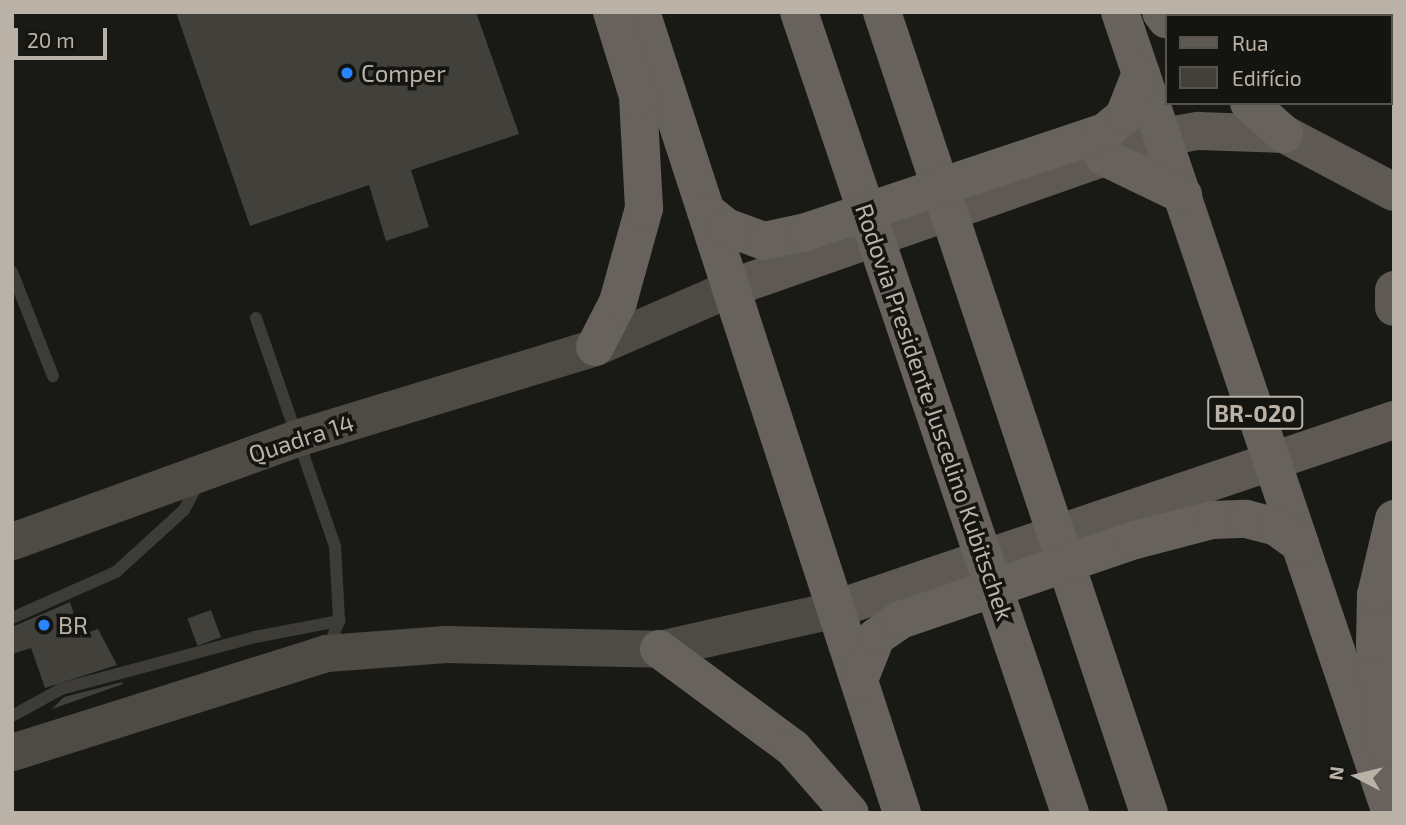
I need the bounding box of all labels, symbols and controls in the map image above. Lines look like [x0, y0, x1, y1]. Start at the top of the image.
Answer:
scale bar [18, 14, 110, 58]
legend [1164, 14, 1392, 105]
text: 20 m [27, 27, 75, 52]
text: Rua [1232, 30, 1268, 55]
place label: Comper [361, 59, 446, 87]
marker: Comper [339, 65, 355, 81]
text: Edifício [1232, 65, 1302, 90]
street label: Rodovia Presidente Juscelino Kubitschek [850, 200, 1020, 624]
road number: BR-020 [1206, 394, 1304, 432]
street label: Quadra 14 [245, 407, 357, 469]
place label: BR [58, 611, 88, 639]
marker: BR [36, 617, 52, 633]
north arrow [1322, 741, 1392, 811]
text: N [1323, 765, 1348, 782]

